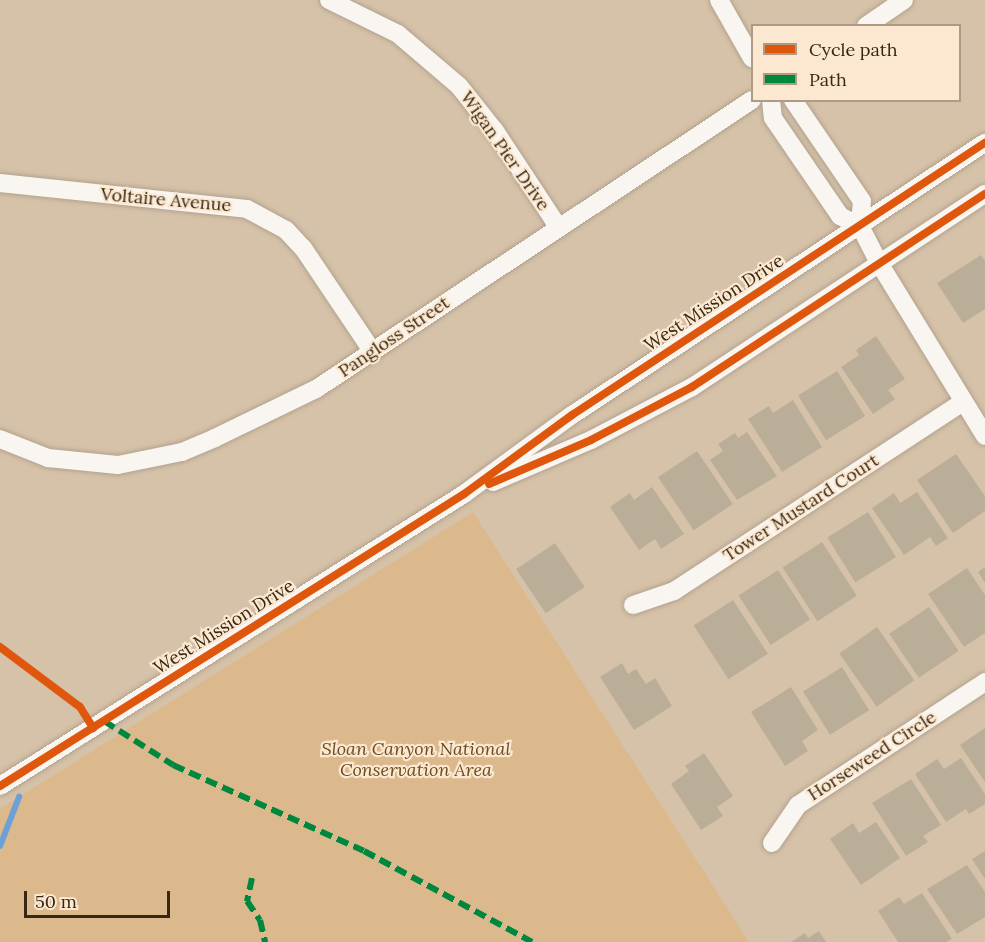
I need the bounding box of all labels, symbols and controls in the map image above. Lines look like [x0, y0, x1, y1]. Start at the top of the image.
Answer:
legend [751, 24, 961, 102]
text: Cycle path [809, 38, 898, 61]
text: Path [809, 68, 847, 91]
street label: Wigan Pier Drive [456, 87, 554, 215]
street label: Voltaire Avenue [100, 184, 232, 216]
street label: West Mission Drive [640, 250, 788, 356]
street label: Pangloss Street [334, 292, 454, 382]
street label: Tower Mustard Court [719, 450, 883, 566]
street label: West Mission Drive [150, 575, 298, 679]
street label: Horseweed Circle [804, 706, 940, 806]
park label: Sloan Canyon National Conservation Area [321, 739, 511, 782]
scale bar [27, 879, 172, 917]
text: 50 m [35, 890, 77, 913]

